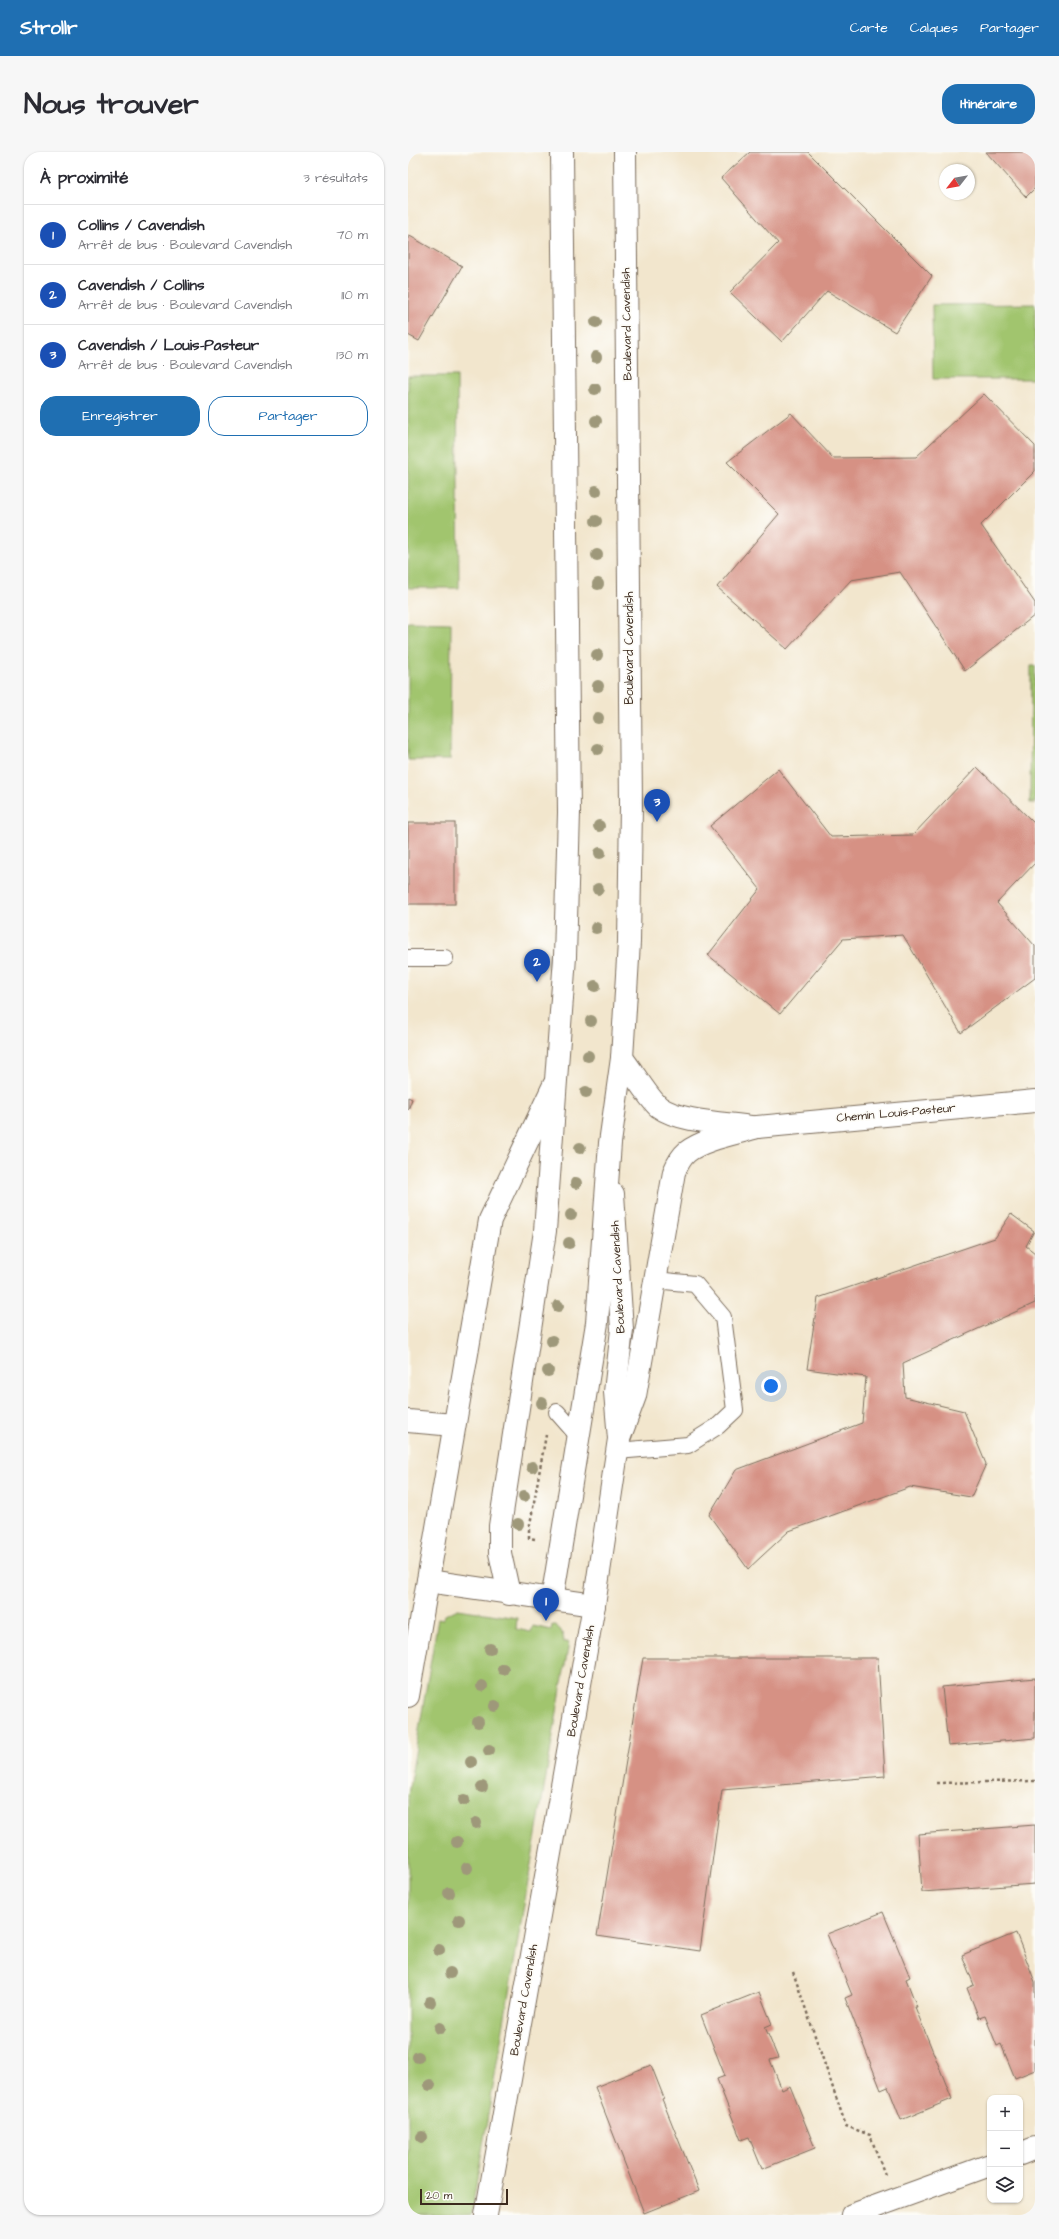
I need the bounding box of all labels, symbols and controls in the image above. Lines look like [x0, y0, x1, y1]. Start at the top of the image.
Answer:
text: Strollr [20, 15, 78, 42]
text: Carte [850, 18, 888, 38]
text: Calques [910, 18, 958, 38]
text: Partager [980, 18, 1039, 38]
button: Itinéraire [942, 84, 1035, 124]
text: Nous trouver [24, 85, 199, 124]
north arrow [939, 164, 975, 200]
text: À proximité [40, 166, 129, 190]
text: 3 résultats [303, 169, 368, 187]
text: Collins / Cavendish [78, 215, 204, 236]
text: 1 [52, 226, 54, 244]
text: 70 m [336, 226, 368, 244]
text: Arrêt de bus · Boulevard Cavendish [78, 236, 292, 254]
street label: Boulevard Cavendish [618, 267, 636, 381]
text: Cavendish / Collins [78, 275, 204, 296]
text: 2 [49, 286, 57, 304]
text: 110 m [341, 286, 368, 304]
text: Arrêt de bus · Boulevard Cavendish [78, 296, 292, 314]
text: Cavendish / Louis-Pasteur [78, 335, 259, 356]
text: 3 [50, 346, 56, 364]
text: 130 m [336, 346, 368, 364]
text: Arrêt de bus · Boulevard Cavendish [78, 356, 292, 374]
button: Enregistrer [40, 396, 200, 436]
button: Partager [208, 396, 368, 436]
street label: Boulevard Cavendish [621, 591, 638, 704]
pin: 3 [644, 789, 670, 822]
pin: 2 [524, 949, 550, 982]
street label: Chemin Louis-Pasteur [836, 1099, 957, 1127]
street label: Boulevard Cavendish [607, 1220, 629, 1334]
your location [761, 1376, 781, 1396]
pin: 1 [533, 1588, 559, 1621]
street label: Boulevard Cavendish [563, 1624, 599, 1738]
street label: Boulevard Cavendish [506, 1943, 542, 2057]
map controls [987, 2095, 1023, 2203]
button: + [987, 2095, 1023, 2131]
button: − [987, 2131, 1023, 2167]
button: layers [987, 2167, 1023, 2203]
scale bar [420, 2187, 508, 2206]
text: 20 m [426, 2188, 452, 2203]

